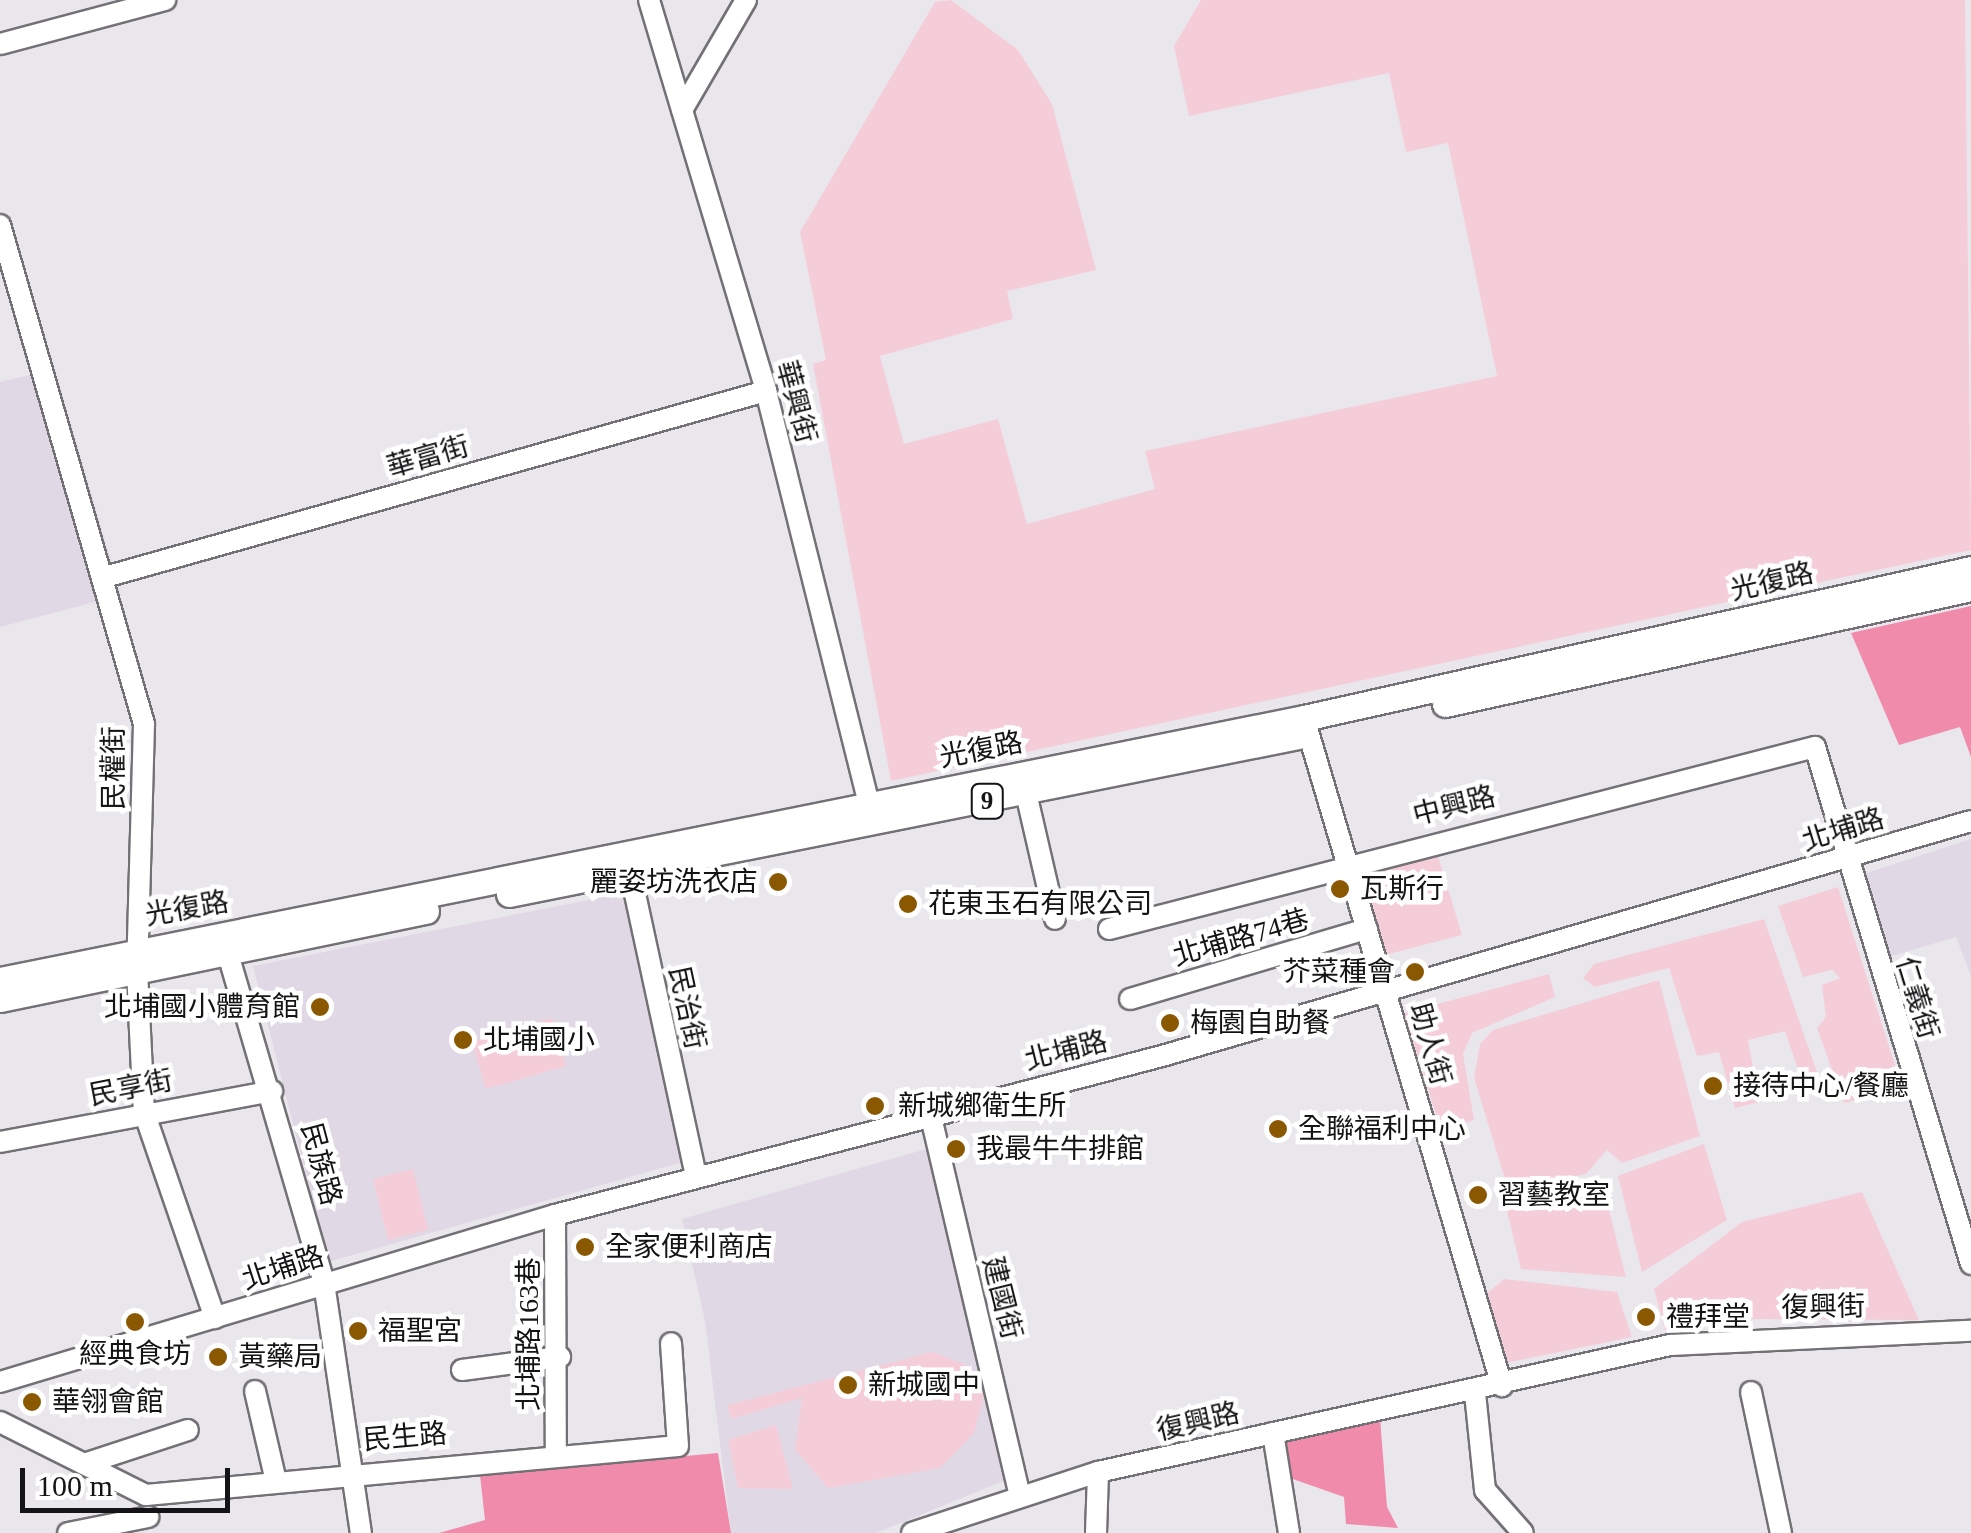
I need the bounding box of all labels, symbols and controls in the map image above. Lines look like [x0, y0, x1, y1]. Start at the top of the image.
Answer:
street label: 華興街 [769, 357, 823, 447]
street label: 華富街 [383, 429, 473, 485]
street label: 光復路 [1727, 556, 1817, 608]
street label: 光復路 [937, 725, 1025, 775]
street label: 民權街 [97, 726, 131, 810]
street label: 中興路 [1409, 780, 1499, 832]
road number: 9 [970, 781, 1004, 821]
street label: 北埔路 [1798, 802, 1888, 858]
place label: 麗姿坊洗衣店 [590, 865, 758, 899]
marker: 麗姿坊洗衣店 [767, 871, 789, 893]
place label: 瓦斯行 [1360, 872, 1444, 906]
marker: 瓦斯行 [1329, 878, 1351, 900]
street label: 光復路 [143, 885, 231, 933]
place label: 花東玉石有限公司 [928, 887, 1152, 921]
marker: 花東玉石有限公司 [897, 893, 919, 915]
street label: 北埔路74巷 [1169, 903, 1313, 973]
street label: 仁義街 [1889, 953, 1945, 1043]
place label: 芥菜種會 [1283, 955, 1395, 989]
marker: 芥菜種會 [1404, 961, 1426, 983]
street label: 民治街 [662, 963, 712, 1053]
place label: 北埔國小體育館 [104, 990, 300, 1024]
marker: 北埔國小體育館 [309, 996, 331, 1018]
street label: 助人街 [1402, 999, 1458, 1089]
place label: 梅園自助餐 [1190, 1006, 1330, 1040]
marker: 梅園自助餐 [1159, 1012, 1181, 1034]
place label: 北埔國小 [483, 1023, 595, 1057]
street label: 北埔路 [1021, 1025, 1111, 1077]
marker: 北埔國小 [452, 1029, 474, 1051]
street label: 民享街 [87, 1063, 175, 1113]
place label: 接待中心/餐廳 [1733, 1069, 1909, 1103]
marker: 接待中心/餐廳 [1702, 1075, 1724, 1097]
place label: 新城鄉衛生所 [898, 1089, 1066, 1123]
marker: 新城鄉衛生所 [862, 1093, 888, 1119]
place label: 全聯福利中心 [1298, 1112, 1466, 1146]
marker: 全聯福利中心 [1267, 1118, 1289, 1140]
street label: 民族路 [294, 1119, 348, 1209]
place label: 我最牛牛排館 [976, 1132, 1144, 1166]
marker: 我最牛牛排館 [945, 1138, 967, 1160]
place label: 習藝教室 [1498, 1178, 1610, 1212]
marker: 習藝教室 [1467, 1184, 1489, 1206]
place label: 全家便利商店 [605, 1230, 773, 1264]
marker: 全家便利商店 [574, 1236, 596, 1258]
street label: 北埔路 [238, 1239, 328, 1297]
street label: 建國街 [976, 1253, 1028, 1343]
street label: 北埔路163巷 [512, 1257, 546, 1411]
street label: 復興街 [1781, 1289, 1865, 1325]
place label: 禮拜堂 [1666, 1300, 1750, 1334]
marker: 禮拜堂 [1635, 1306, 1657, 1328]
marker: 經典食坊 [124, 1311, 146, 1333]
place label: 福聖宮 [378, 1314, 462, 1348]
marker: 福聖宮 [347, 1320, 369, 1342]
place label: 經典食坊 [79, 1337, 191, 1371]
place label: 黃藥局 [238, 1340, 322, 1374]
marker: 黃藥局 [207, 1346, 229, 1368]
place label: 新城國中 [868, 1368, 980, 1402]
marker: 新城國中 [837, 1374, 859, 1396]
place label: 華翎會館 [52, 1385, 164, 1419]
marker: 華翎會館 [21, 1391, 43, 1413]
street label: 復興路 [1153, 1396, 1243, 1448]
street label: 民生路 [362, 1417, 448, 1457]
scale bar [25, 1448, 235, 1510]
text: 100 m [37, 1469, 113, 1502]

